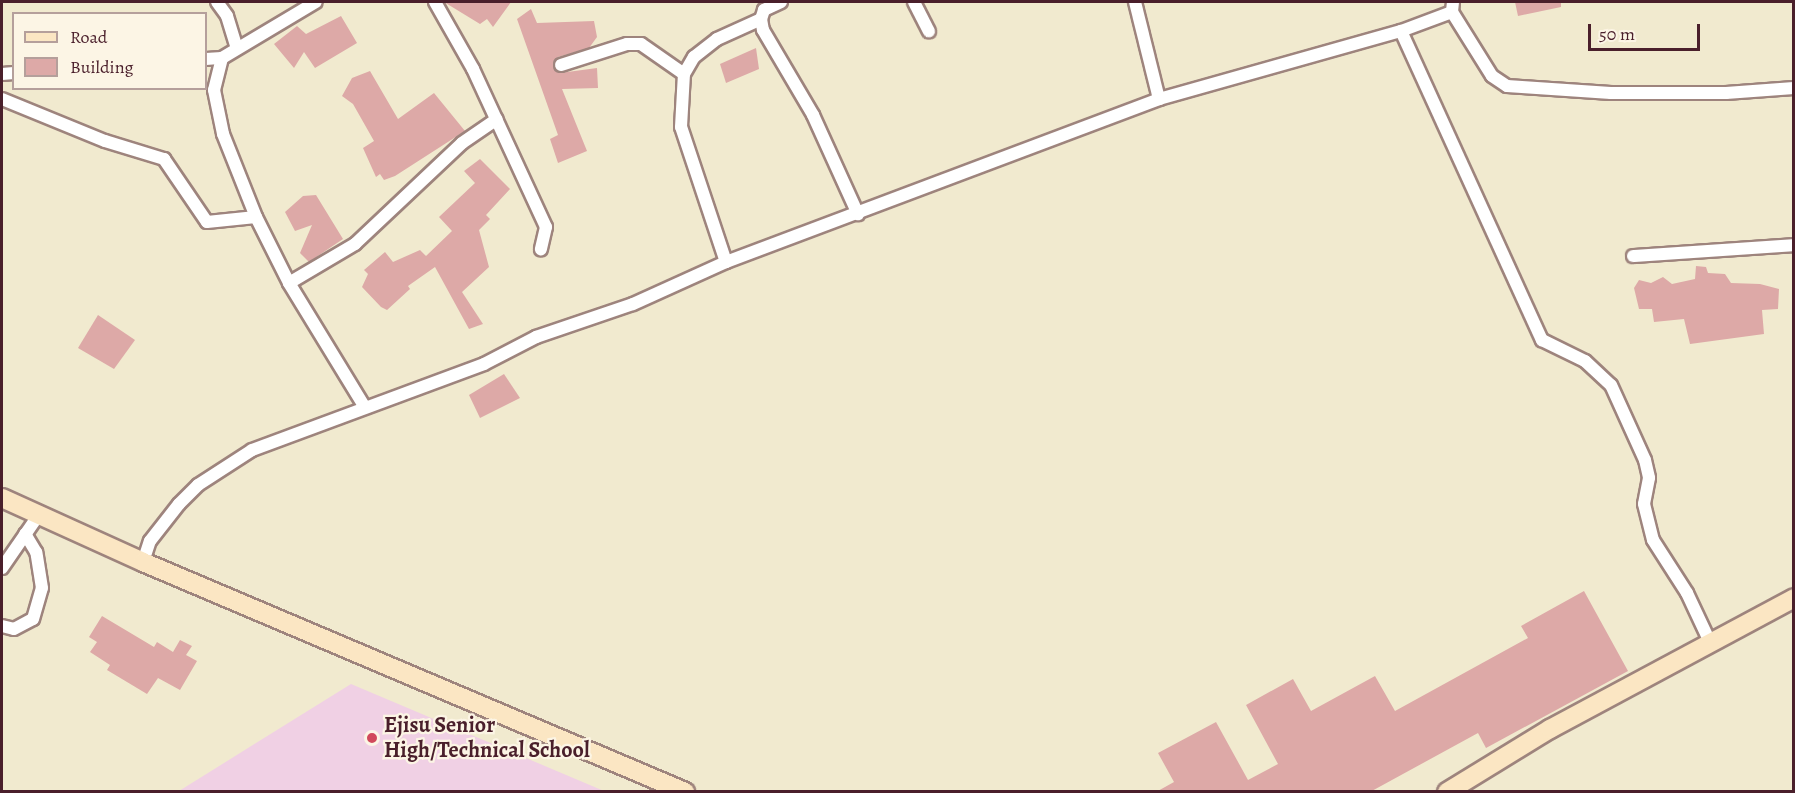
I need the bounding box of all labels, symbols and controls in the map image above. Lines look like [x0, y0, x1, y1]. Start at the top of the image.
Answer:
legend [12, 12, 207, 90]
scale bar [1591, 12, 1704, 50]
text: 50 m [1599, 22, 1635, 46]
text: Road [70, 25, 107, 49]
text: Building [70, 55, 134, 79]
place label: Ejisu Senior High/Technical School [384, 712, 590, 764]
marker: Ejisu Senior High/Technical School [365, 731, 379, 745]

